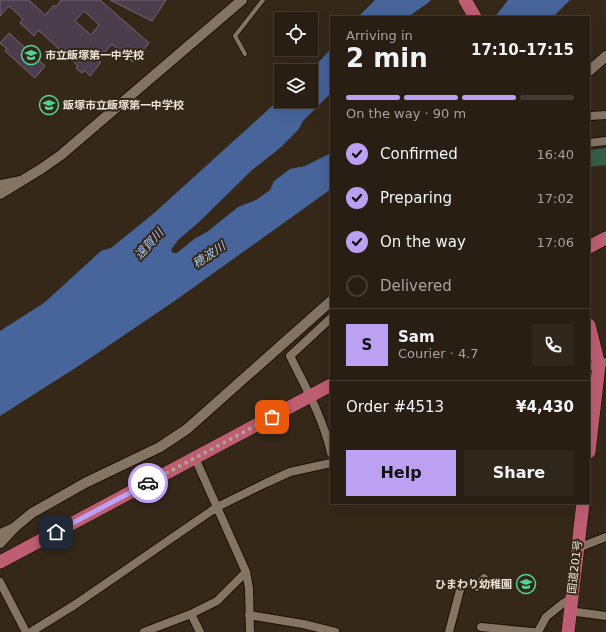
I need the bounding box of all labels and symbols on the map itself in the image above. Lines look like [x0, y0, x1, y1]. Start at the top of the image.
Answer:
school or university icon: 市立飯塚第一中学校 [20, 44, 42, 66]
place label: 市立飯塚第一中学校 [45, 49, 144, 62]
school or university icon: 飯塚市立飯塚第一中学校 [38, 94, 60, 116]
place label: 飯塚市立飯塚第一中学校 [62, 99, 184, 112]
water label: 遠賀川 [132, 224, 168, 262]
water label: 穂波川 [190, 238, 229, 271]
pin [255, 400, 289, 434]
courier [128, 463, 168, 503]
pin [39, 515, 73, 549]
street label: 国道201号 [565, 539, 585, 595]
school or university icon: ひまわり幼稚園 [515, 573, 537, 595]
place label: ひまわり幼稚園 [435, 578, 512, 591]

